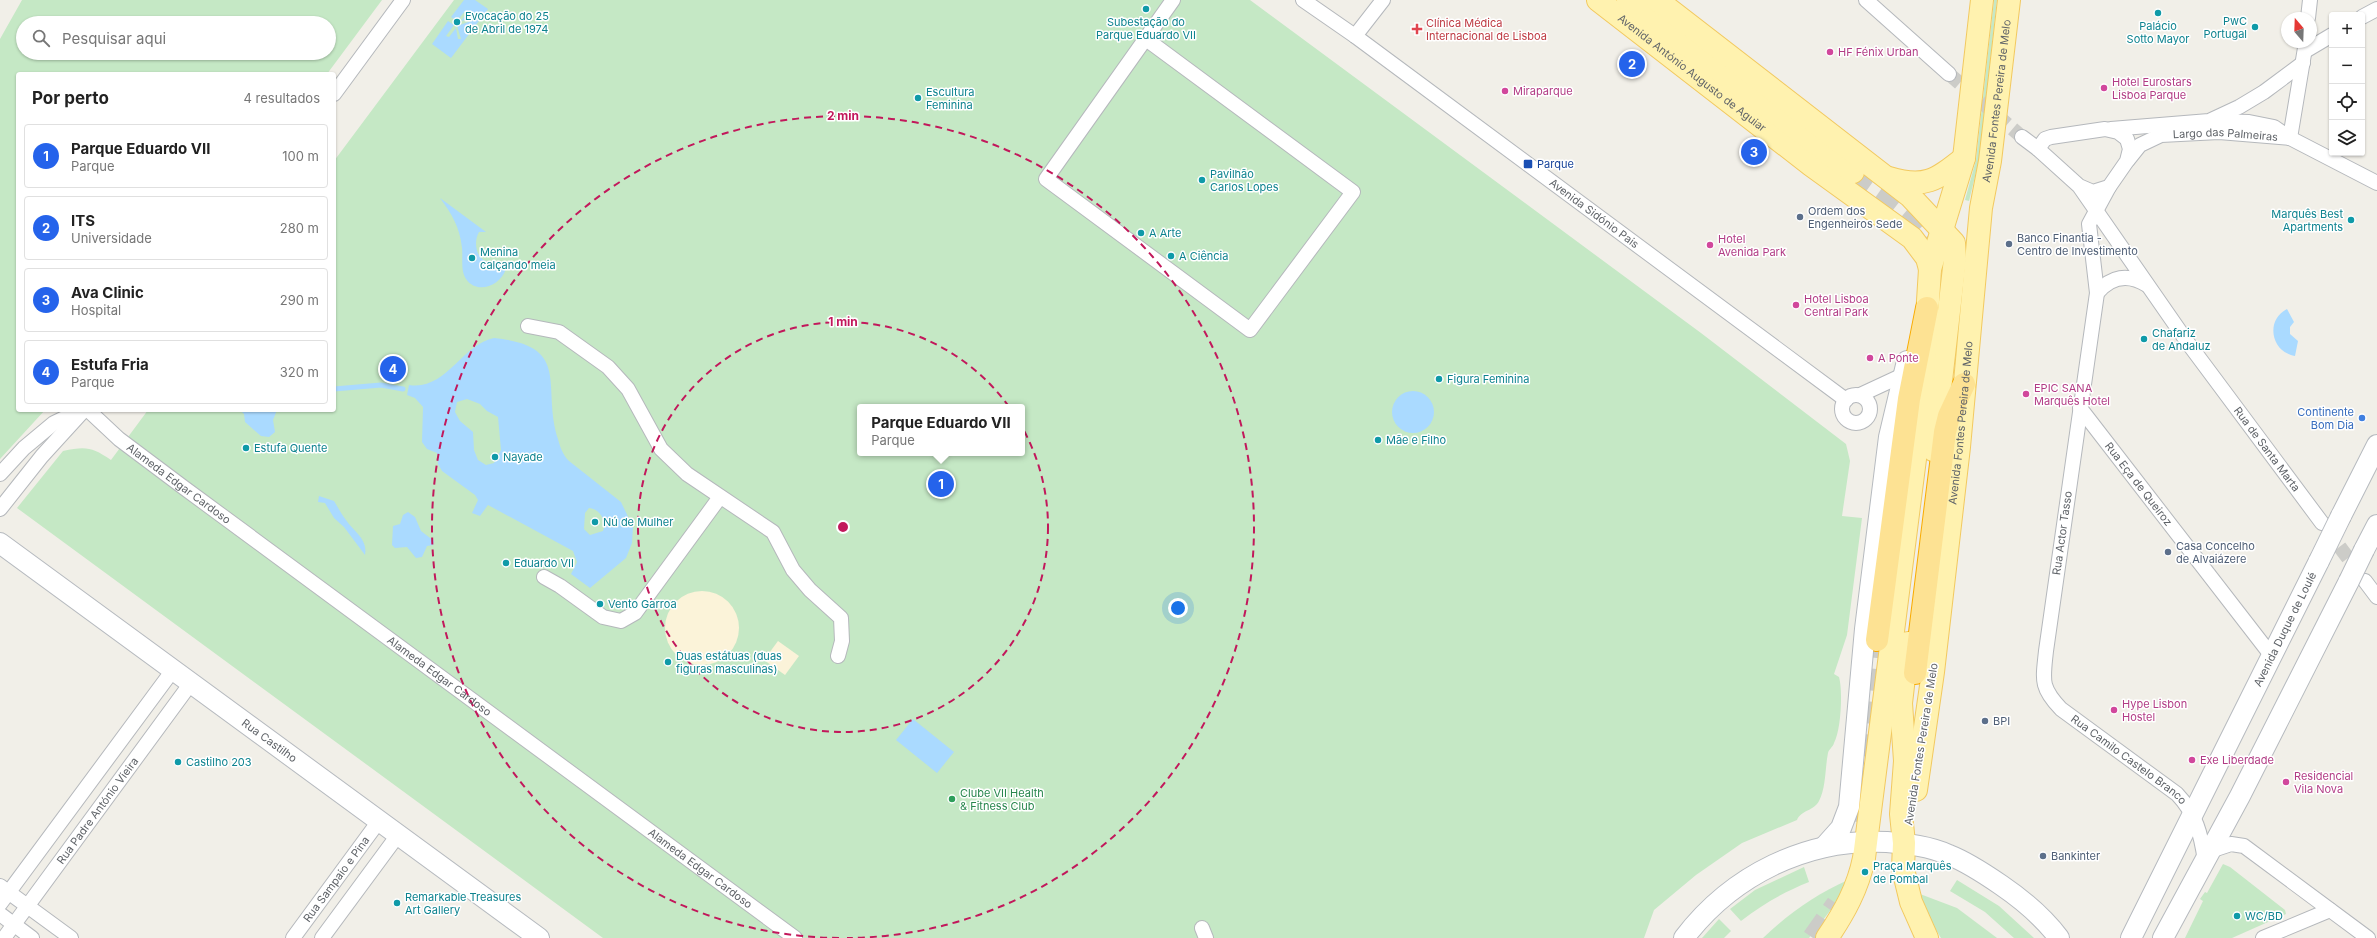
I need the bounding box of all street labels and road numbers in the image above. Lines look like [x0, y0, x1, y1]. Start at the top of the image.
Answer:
street label: Avenida António Augusto de Aguiar [1615, 11, 1769, 135]
street label: Avenida Fontes Pereira de Melo [1979, 18, 2014, 184]
street label: Largo das Palmeiras [2172, 125, 2279, 144]
street label: Avenida Sidónio Pais [1547, 176, 1642, 251]
street label: Avenida Fontes Pereira de Melo [1945, 340, 1976, 505]
street label: Rua de Santa Marta [2231, 404, 2303, 494]
street label: Rua Eça de Queiroz [2102, 439, 2175, 529]
street label: Alameda Edgar Cardoso [124, 440, 234, 527]
street label: Rua Actor Tasso [2049, 490, 2075, 576]
street label: Avenida Duque de Loulé [2250, 570, 2319, 689]
street label: Alameda Edgar Cardoso [385, 633, 495, 719]
street label: Avenida Fontes Pereira de Melo [1901, 662, 1941, 826]
street label: Rua Camilo Castelo Branco [2068, 712, 2190, 807]
street label: Rua Castilho [239, 716, 300, 766]
street label: Rua Padre António Vieira [54, 754, 141, 867]
street label: Alameda Edgar Cardoso [645, 825, 755, 911]
street label: Rua Sampaio e Pina [300, 834, 372, 925]

